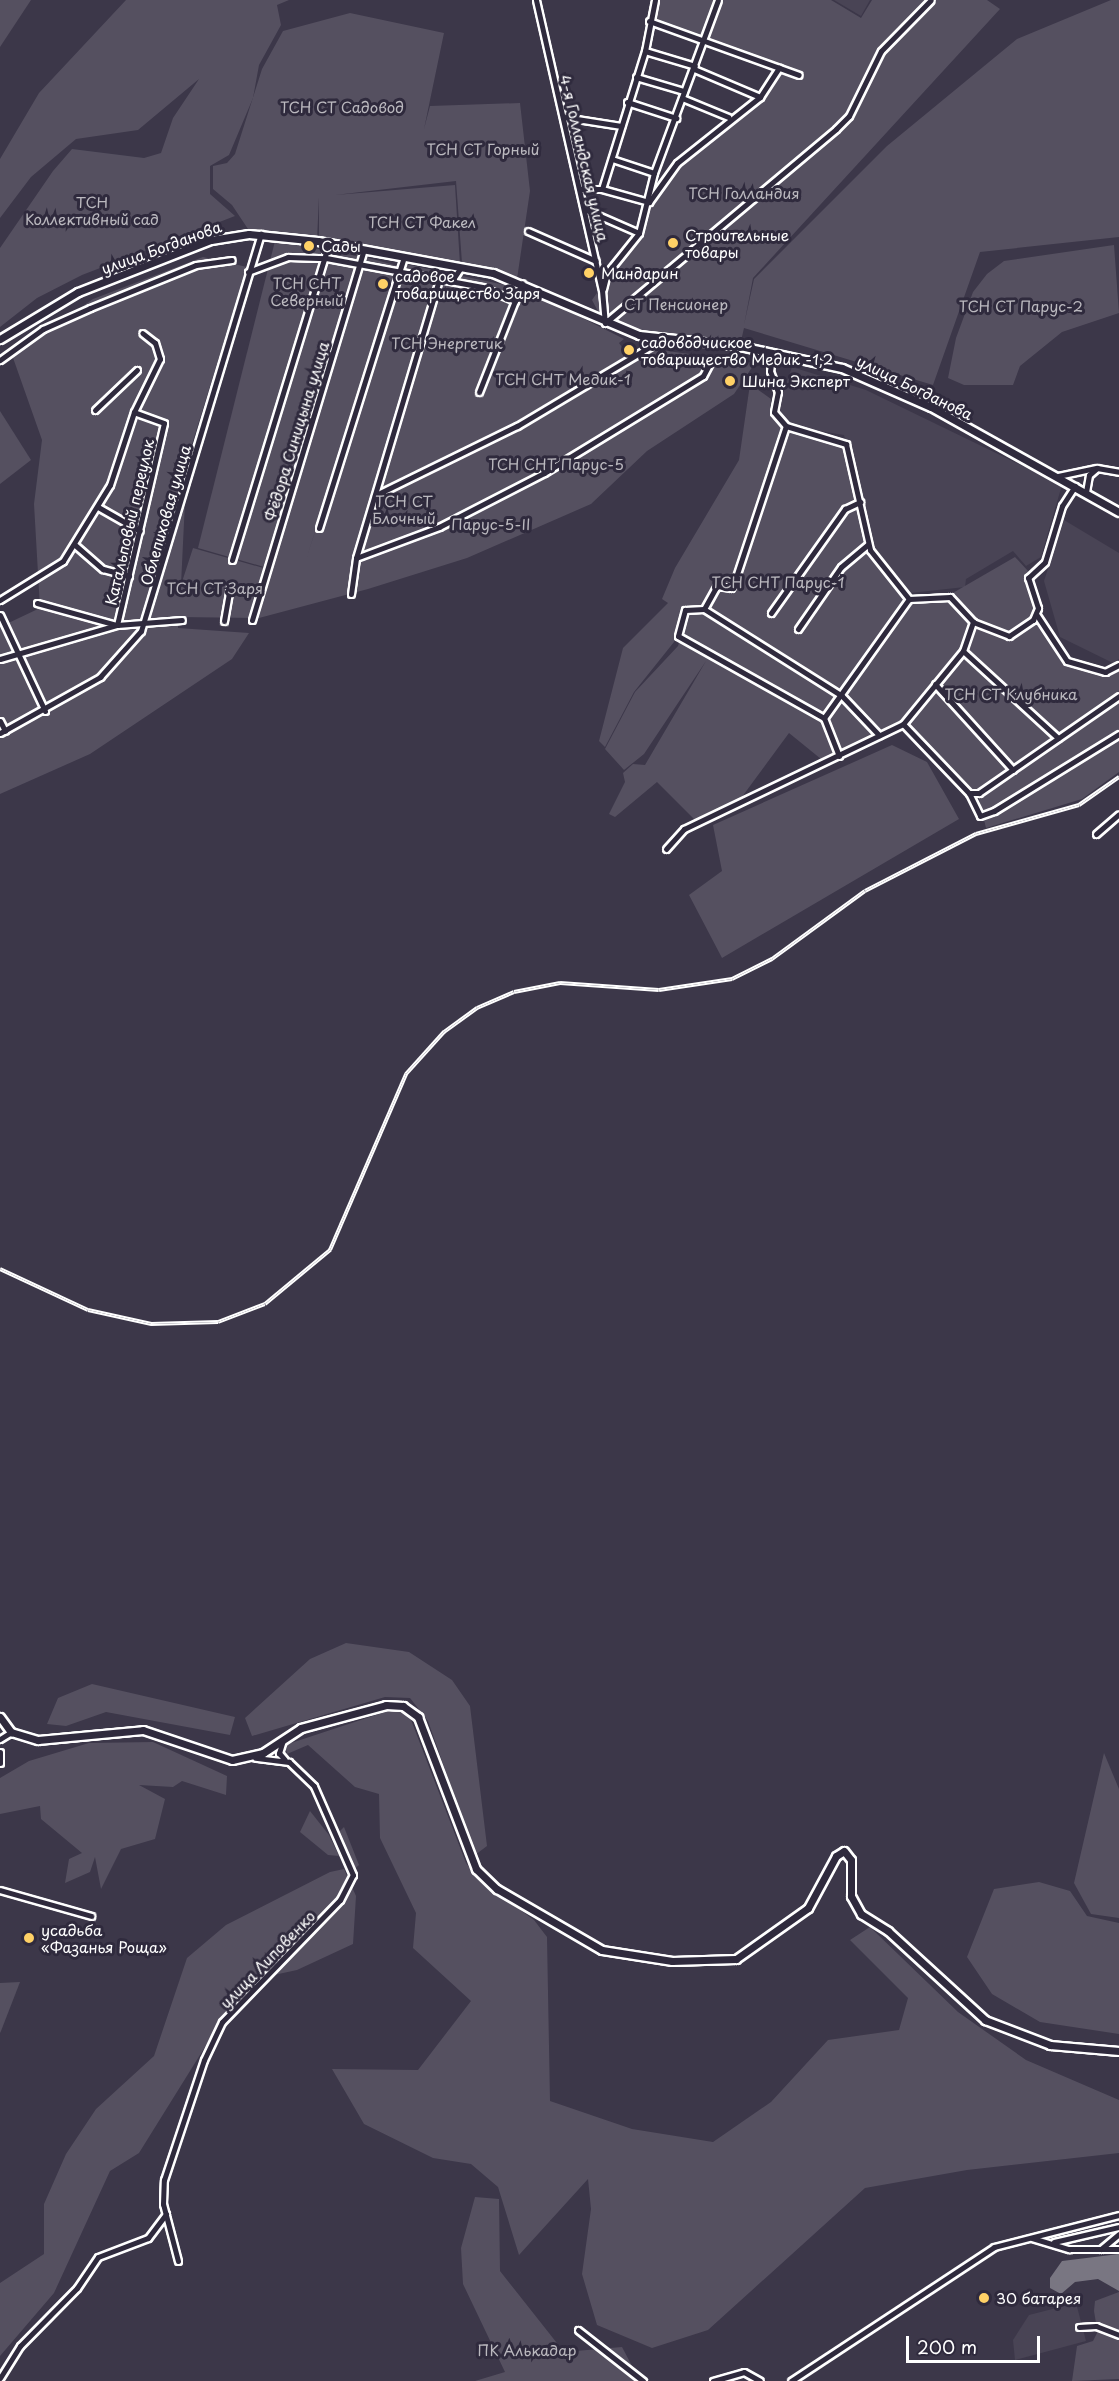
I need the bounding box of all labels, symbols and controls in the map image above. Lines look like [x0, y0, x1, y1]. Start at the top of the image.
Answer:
street label: 4-я Голландская улица [557, 72, 613, 244]
park label: ТСН СТ Садовод [279, 98, 405, 116]
park label: ТСН СТ Горный [425, 140, 541, 158]
park label: ТСН Голландия [688, 184, 800, 202]
park label: ТСН Коллективный сад [25, 192, 159, 227]
park label: ТСН СТ Факел [367, 213, 477, 231]
street label: улица Богданова [98, 217, 224, 277]
place label: Строительные товары [685, 225, 789, 260]
marker: Строительные товары [666, 236, 680, 250]
place label: Сады [321, 237, 361, 255]
marker: Сады [302, 239, 316, 253]
place label: Мандарин [601, 264, 679, 282]
place label: садовое товарищество Заря [395, 266, 541, 301]
marker: Мандарин [582, 266, 596, 280]
park label: ТСН СНТ Северный [270, 273, 344, 308]
marker: садовое товарищество Заря [376, 277, 390, 291]
park label: СТ Пенсионер [623, 295, 729, 313]
park label: ТСН СТ Парус-2 [958, 297, 1084, 315]
place label: садоводчиское товарищество Медик -1,2 [641, 332, 833, 367]
park label: ТСН Энергетик [391, 334, 503, 352]
street label: Фёдора Синицына улица [260, 339, 332, 523]
marker: садоводчиское товарищество Медик -1,2 [622, 343, 636, 357]
street label: улица Богданова [854, 351, 976, 423]
park label: ТСН СНТ Медик-1 [494, 370, 632, 388]
place label: Шина Эксперт [742, 372, 850, 390]
marker: Шина Эксперт [723, 374, 737, 388]
street label: Катальповый переулок [101, 438, 157, 606]
street label: Облепиховая улица [136, 443, 194, 587]
park label: ТСН СНТ Парус-5 [487, 455, 625, 473]
park label: ТСН СТ Блочный [372, 491, 436, 526]
park label: Парус-5-II [451, 515, 531, 533]
park label: ТСН СНТ Парус-1 [710, 573, 846, 591]
park label: ТСН СТ Заря [166, 579, 264, 597]
park label: ТСН СТ Клубника [944, 685, 1078, 703]
street label: улица Липовенко [215, 1906, 319, 2012]
place label: усадьба «Фазанья Роща» [41, 1920, 167, 1955]
marker: усадьба «Фазанья Роща» [22, 1931, 36, 1945]
place label: 30 батарея [996, 2289, 1082, 2307]
marker: 30 батарея [977, 2291, 991, 2305]
scale bar [909, 2324, 1042, 2362]
text: 200 m [917, 2333, 977, 2360]
park label: ПК Алькадар [477, 2341, 577, 2359]

